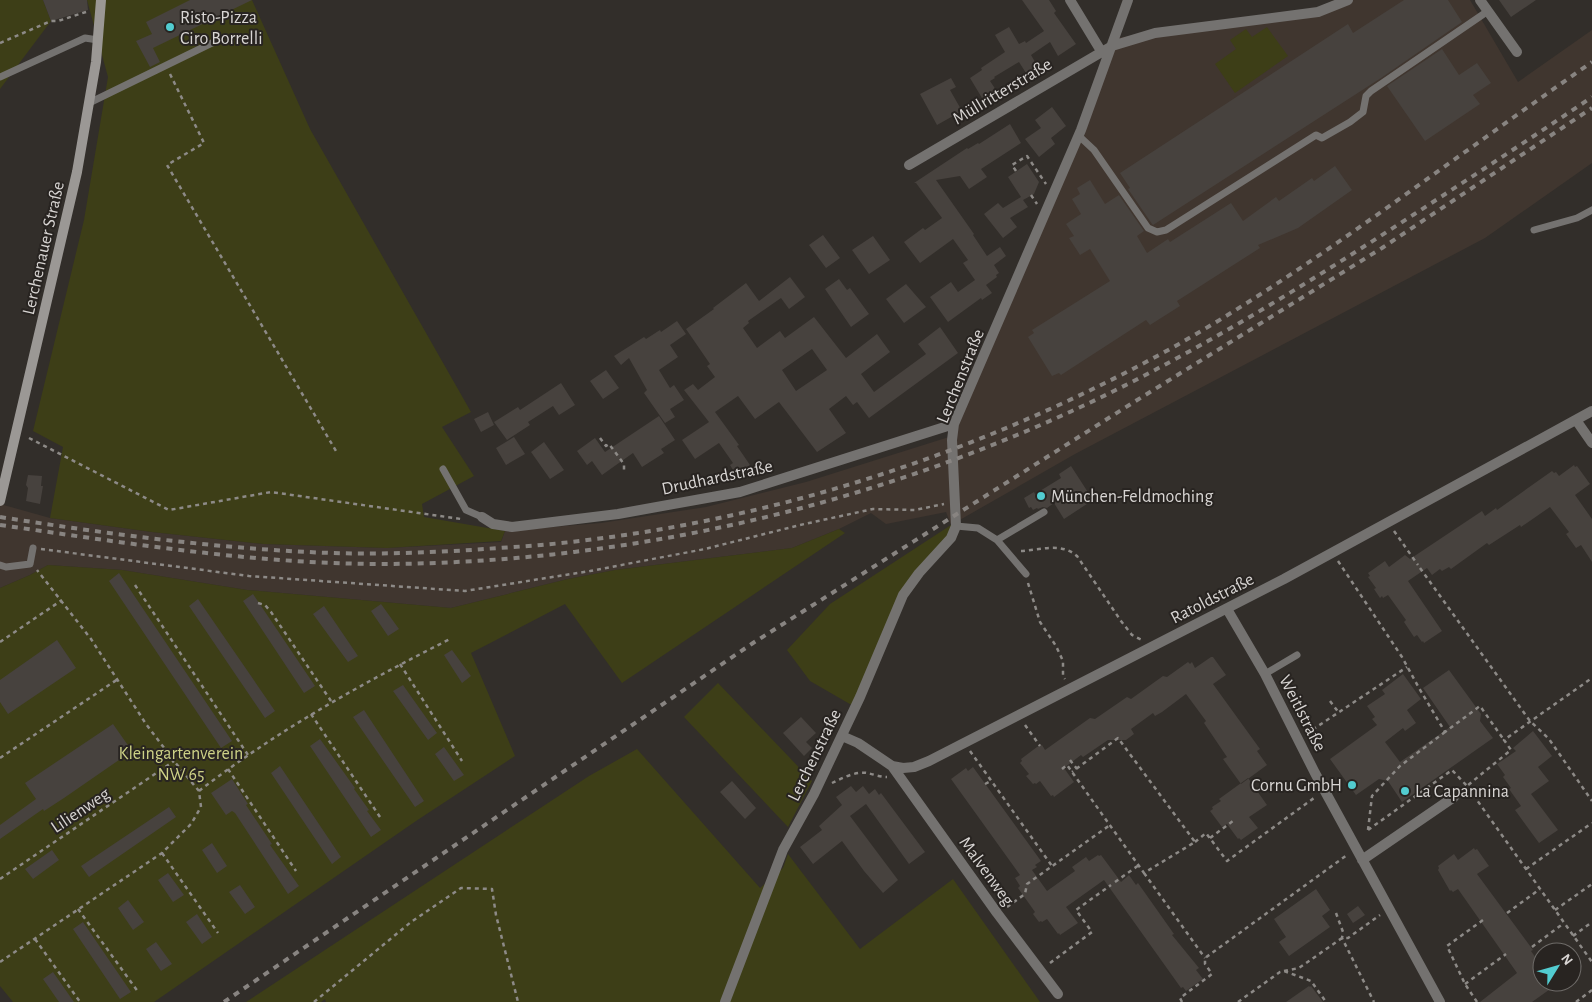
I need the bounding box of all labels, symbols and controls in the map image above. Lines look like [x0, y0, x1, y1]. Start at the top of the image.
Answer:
place label: Risto-Pizza Ciro Borrelli [180, 9, 263, 48]
marker: Risto-Pizza Ciro Borrelli [164, 21, 176, 33]
street label: Müllritterstraße [950, 55, 1055, 128]
street label: Lerchenauer Straße [20, 180, 68, 317]
street label: Lerchenstraße [934, 327, 988, 426]
street label: Drudhardstraße [660, 457, 774, 499]
place label: München-Feldmoching [1051, 488, 1213, 506]
marker: München-Feldmoching [1035, 490, 1047, 502]
street label: Ratoldstraße [1168, 570, 1257, 627]
street label: Weitlstraße [1275, 673, 1329, 754]
street label: Lerchenstraße [785, 707, 845, 804]
park label: Kleingartenverein NW 65 [119, 745, 243, 784]
place label: Cornu GmbH [1251, 777, 1342, 795]
marker: Cornu GmbH [1346, 779, 1358, 791]
place label: La Capannina [1415, 783, 1509, 801]
street label: Lilienweg [48, 785, 113, 837]
marker: La Capannina [1399, 785, 1411, 797]
street label: Malvenweg [955, 834, 1017, 909]
north arrow [1532, 942, 1582, 992]
text: N [1558, 952, 1575, 968]

